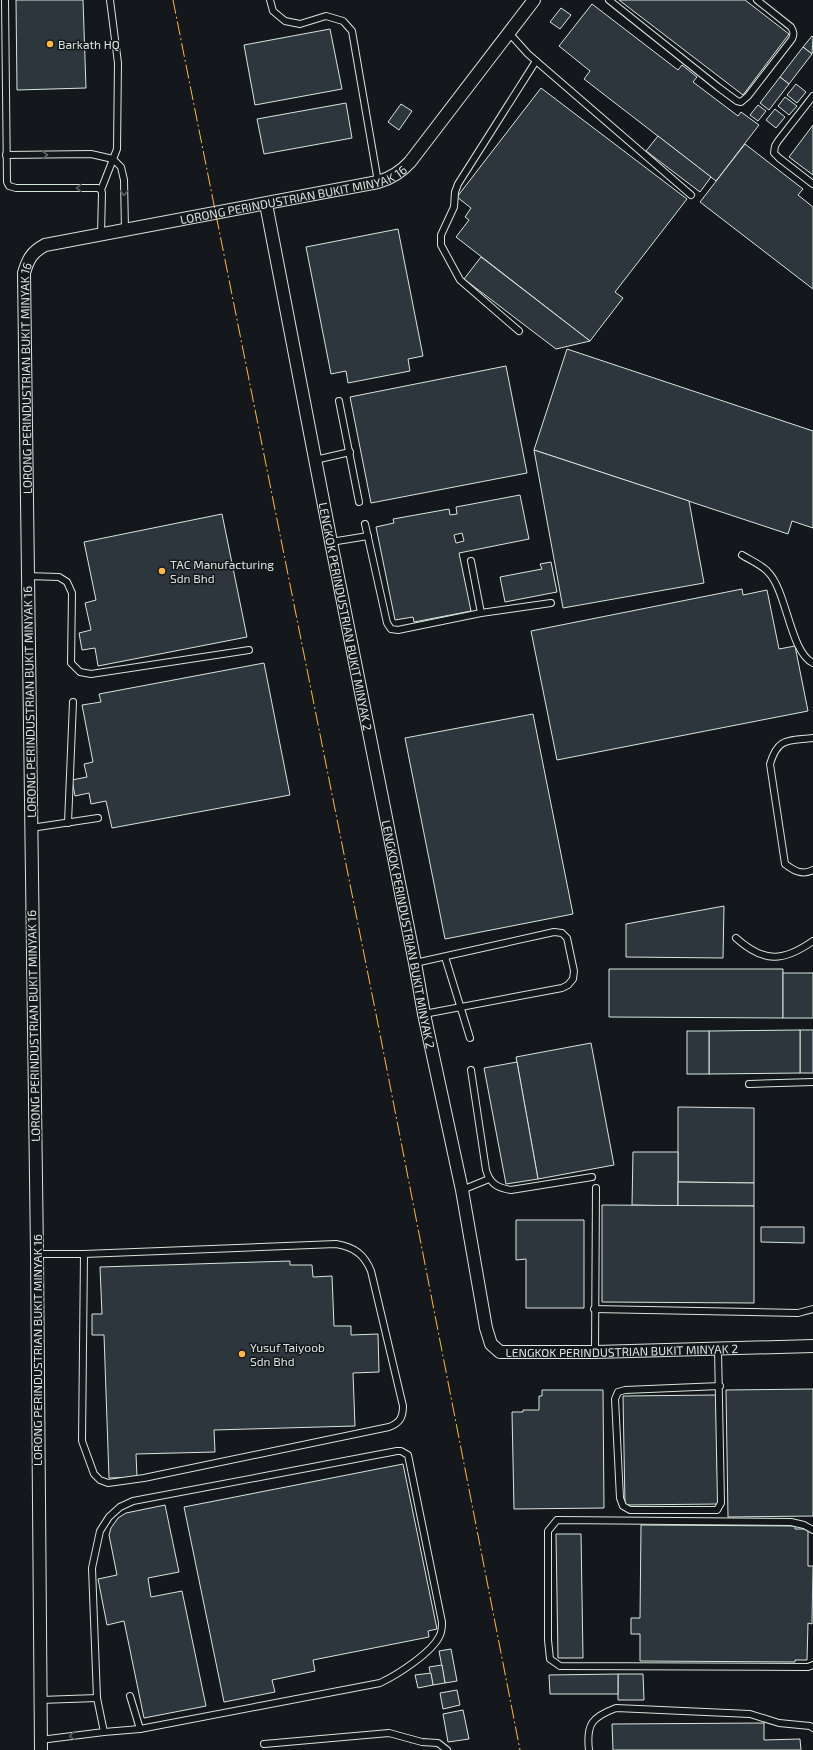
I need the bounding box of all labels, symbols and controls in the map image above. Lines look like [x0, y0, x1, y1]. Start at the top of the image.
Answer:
place label: Barkath HQ [58, 37, 120, 52]
marker: Barkath HQ [45, 39, 55, 49]
one-way arrow [42, 151, 48, 159]
street label: LORONG PERINDUSTRIAN BUKIT MINYAK 16 [179, 162, 409, 226]
one-way arrow [76, 184, 82, 192]
one-way arrow [120, 190, 128, 196]
street label: LORONG PERINDUSTRIAN BUKIT MINYAK 16 [17, 260, 34, 494]
street label: LENGKOK PERINDUSTRIAN BUKIT MINYAK 2 [316, 501, 375, 732]
place label: TAC Manufacturing Sdn Bhd [170, 557, 274, 585]
marker: TAC Manufacturing Sdn Bhd [157, 566, 167, 576]
street label: LORONG PERINDUSTRIAN BUKIT MINYAK 16 [20, 586, 38, 818]
street label: LENGKOK PERINDUSTRIAN BUKIT MINYAK 2 [380, 819, 438, 1050]
street label: LORONG PERINDUSTRIAN BUKIT MINYAK 16 [24, 910, 42, 1142]
street label: LORONG PERINDUSTRIAN BUKIT MINYAK 16 [30, 1234, 44, 1466]
place label: Yusuf Taiyoob Sdn Bhd [250, 1340, 325, 1368]
street label: LENGKOK PERINDUSTRIAN BUKIT MINYAK 2 [506, 1341, 738, 1359]
marker: Yusuf Taiyoob Sdn Bhd [237, 1349, 247, 1359]
one-way arrow [69, 1731, 75, 1740]

